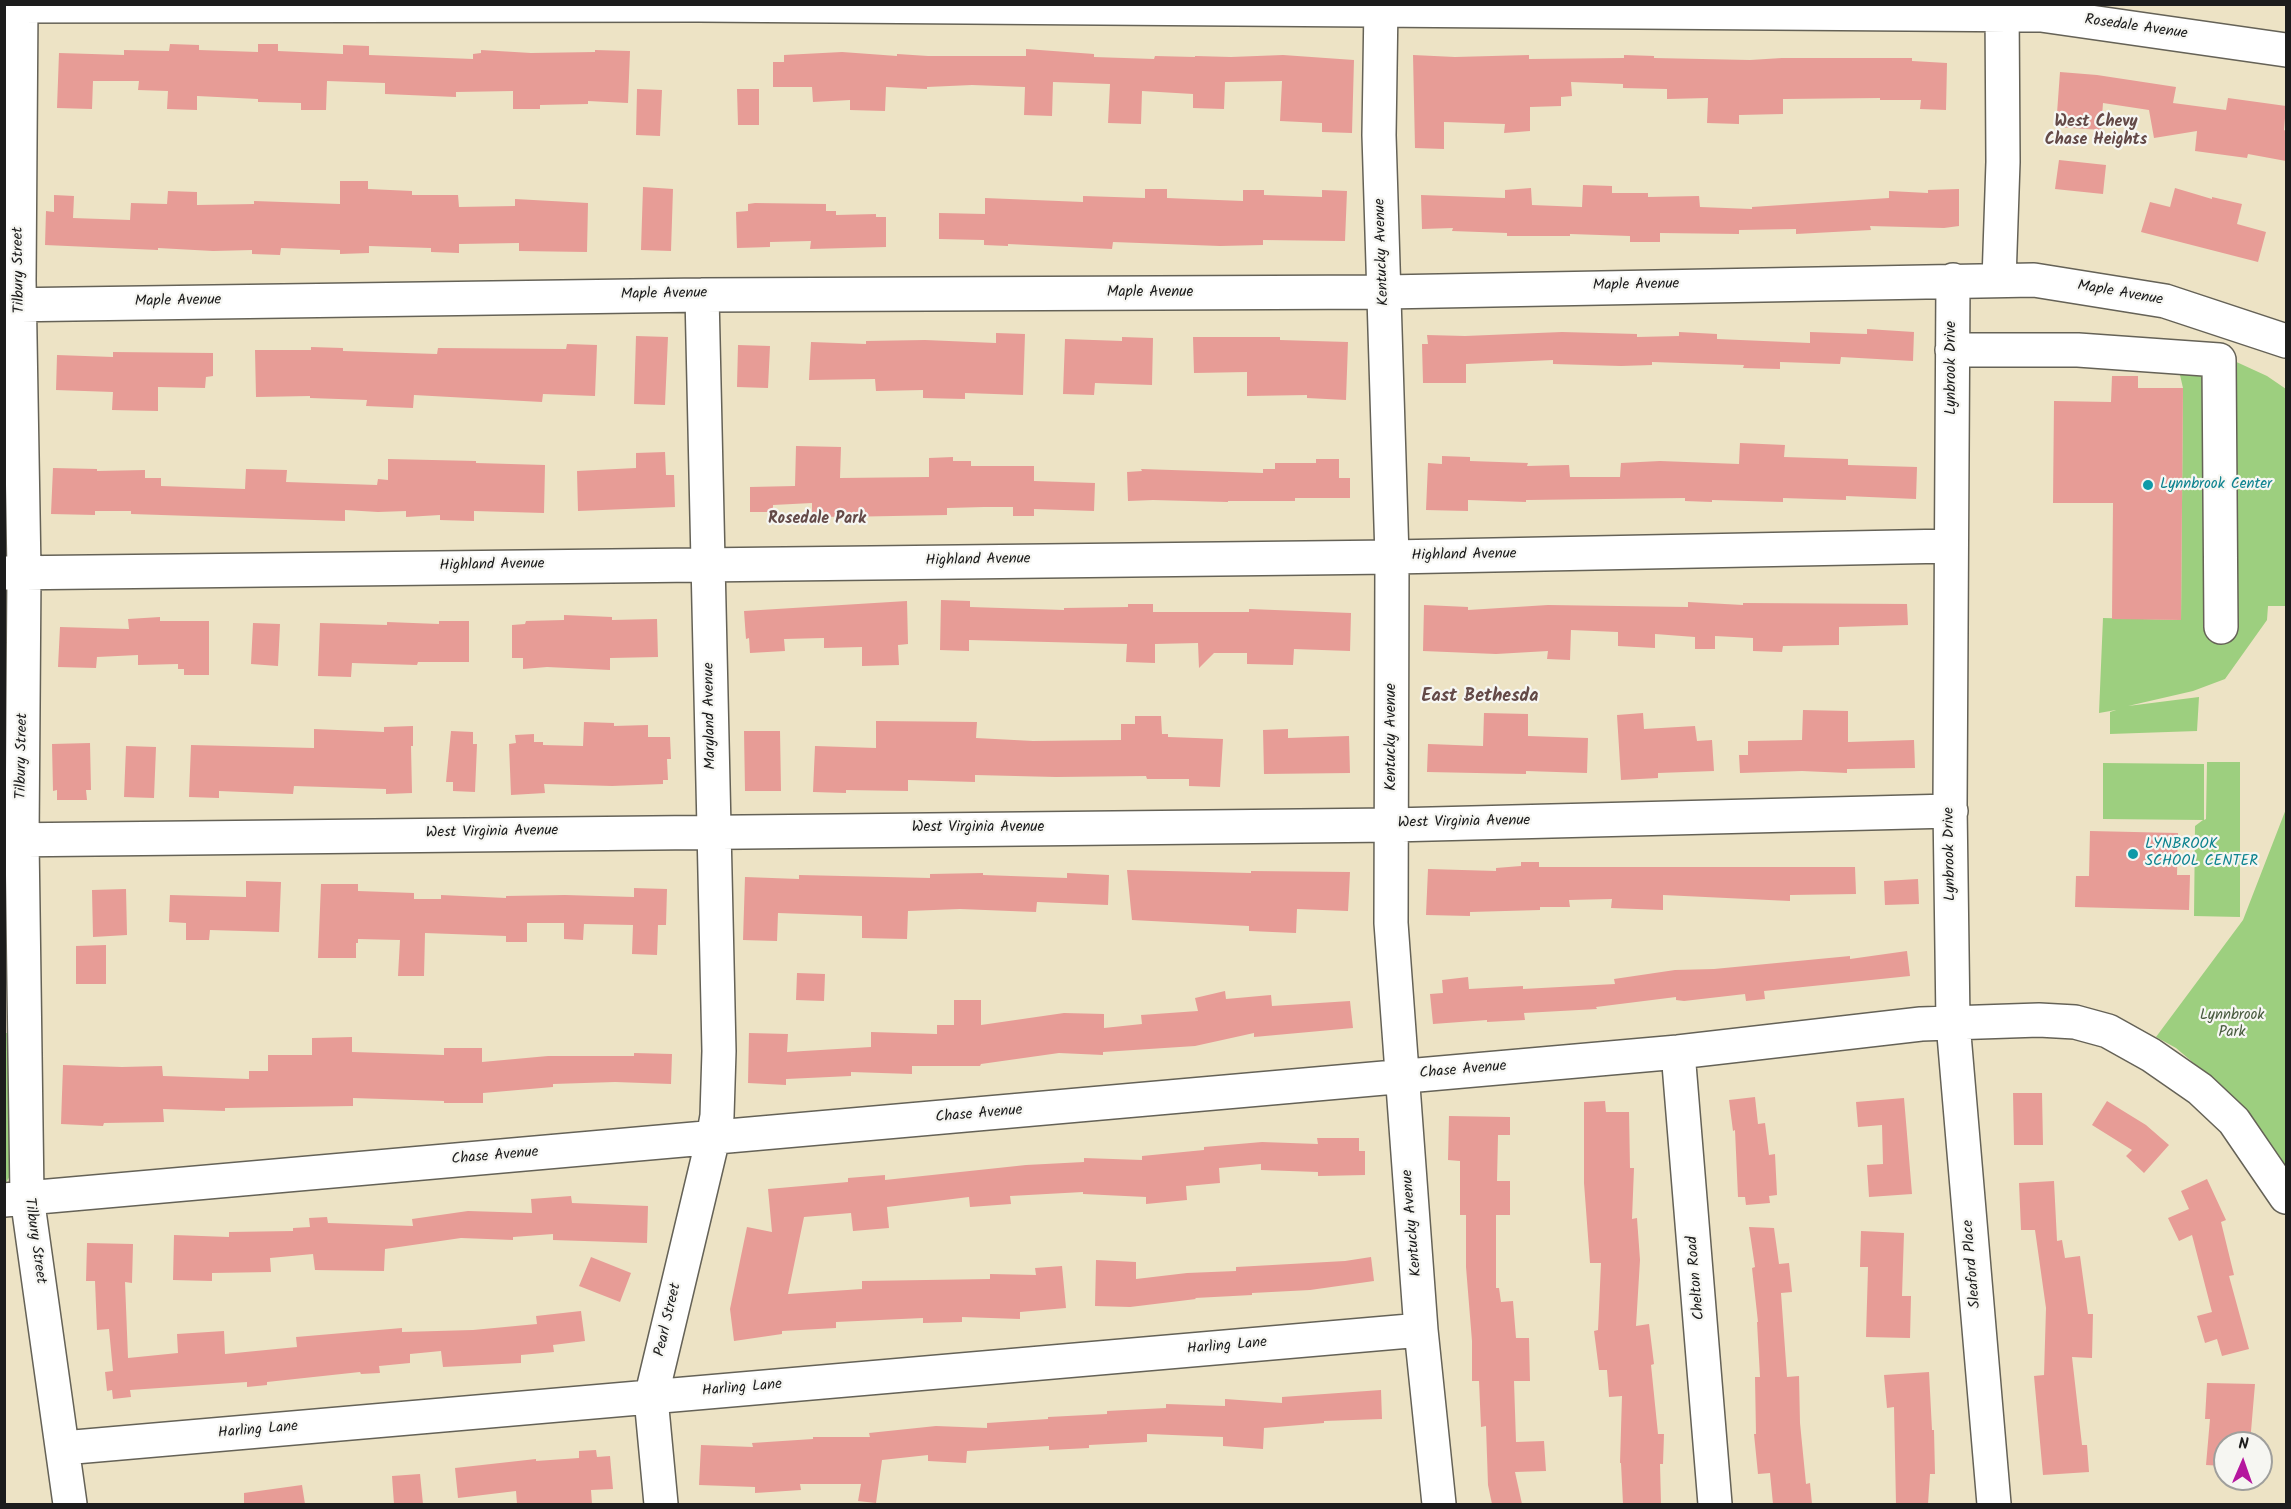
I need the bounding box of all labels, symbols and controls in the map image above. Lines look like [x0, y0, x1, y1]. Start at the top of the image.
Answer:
street label: Rosedale Avenue [2083, 12, 2189, 44]
district label: West Chevy Chase Heights [2045, 113, 2147, 151]
street label: Kentucky Avenue [1372, 198, 1394, 306]
street label: Tilbury Street [10, 227, 30, 313]
street label: Maple Avenue [1593, 276, 1679, 296]
street label: Maple Avenue [2076, 278, 2164, 310]
street label: Maple Avenue [1107, 284, 1193, 302]
street label: Maple Avenue [621, 285, 707, 305]
street label: Maple Avenue [135, 292, 221, 312]
street label: Lynbrook Drive [1943, 321, 1961, 415]
place label: Lynnbrook Center [2160, 476, 2272, 494]
marker: Lynnbrook Center [2141, 478, 2155, 492]
district label: Rosedale Park [768, 510, 866, 530]
street label: Highland Avenue [1411, 546, 1517, 566]
street label: Highland Avenue [925, 551, 1031, 571]
street label: Highland Avenue [439, 556, 545, 576]
street label: Maryland Avenue [701, 662, 721, 770]
street label: Kentucky Avenue [1383, 683, 1401, 791]
district label: East Bethesda [1422, 687, 1538, 709]
street label: Tilbury Street [13, 713, 33, 799]
street label: Lynbrook Drive [1941, 807, 1961, 901]
street label: West Virginia Avenue [1398, 813, 1530, 833]
street label: West Virginia Avenue [912, 819, 1044, 837]
street label: West Virginia Avenue [426, 823, 558, 843]
place label: LYNBROOK SCHOOL CENTER [2145, 836, 2258, 871]
marker: LYNBROOK SCHOOL CENTER [2126, 847, 2140, 861]
park label: Lynnbrook Park [2200, 1007, 2264, 1042]
street label: Chase Avenue [1419, 1058, 1507, 1084]
street label: Chase Avenue [935, 1102, 1023, 1128]
street label: Chase Avenue [451, 1144, 539, 1170]
street label: Kentucky Avenue [1399, 1169, 1427, 1277]
street label: Tilbury Street [19, 1197, 49, 1285]
street label: Sleaford Place [1960, 1219, 1986, 1309]
street label: Chelton Road [1684, 1235, 1710, 1321]
street label: Pearl Street [652, 1282, 686, 1358]
street label: Harling Lane [1186, 1335, 1268, 1359]
street label: Harling Lane [701, 1377, 783, 1401]
street label: Harling Lane [217, 1419, 299, 1443]
north arrow [2213, 1431, 2273, 1491]
text: N [2238, 1432, 2249, 1457]

